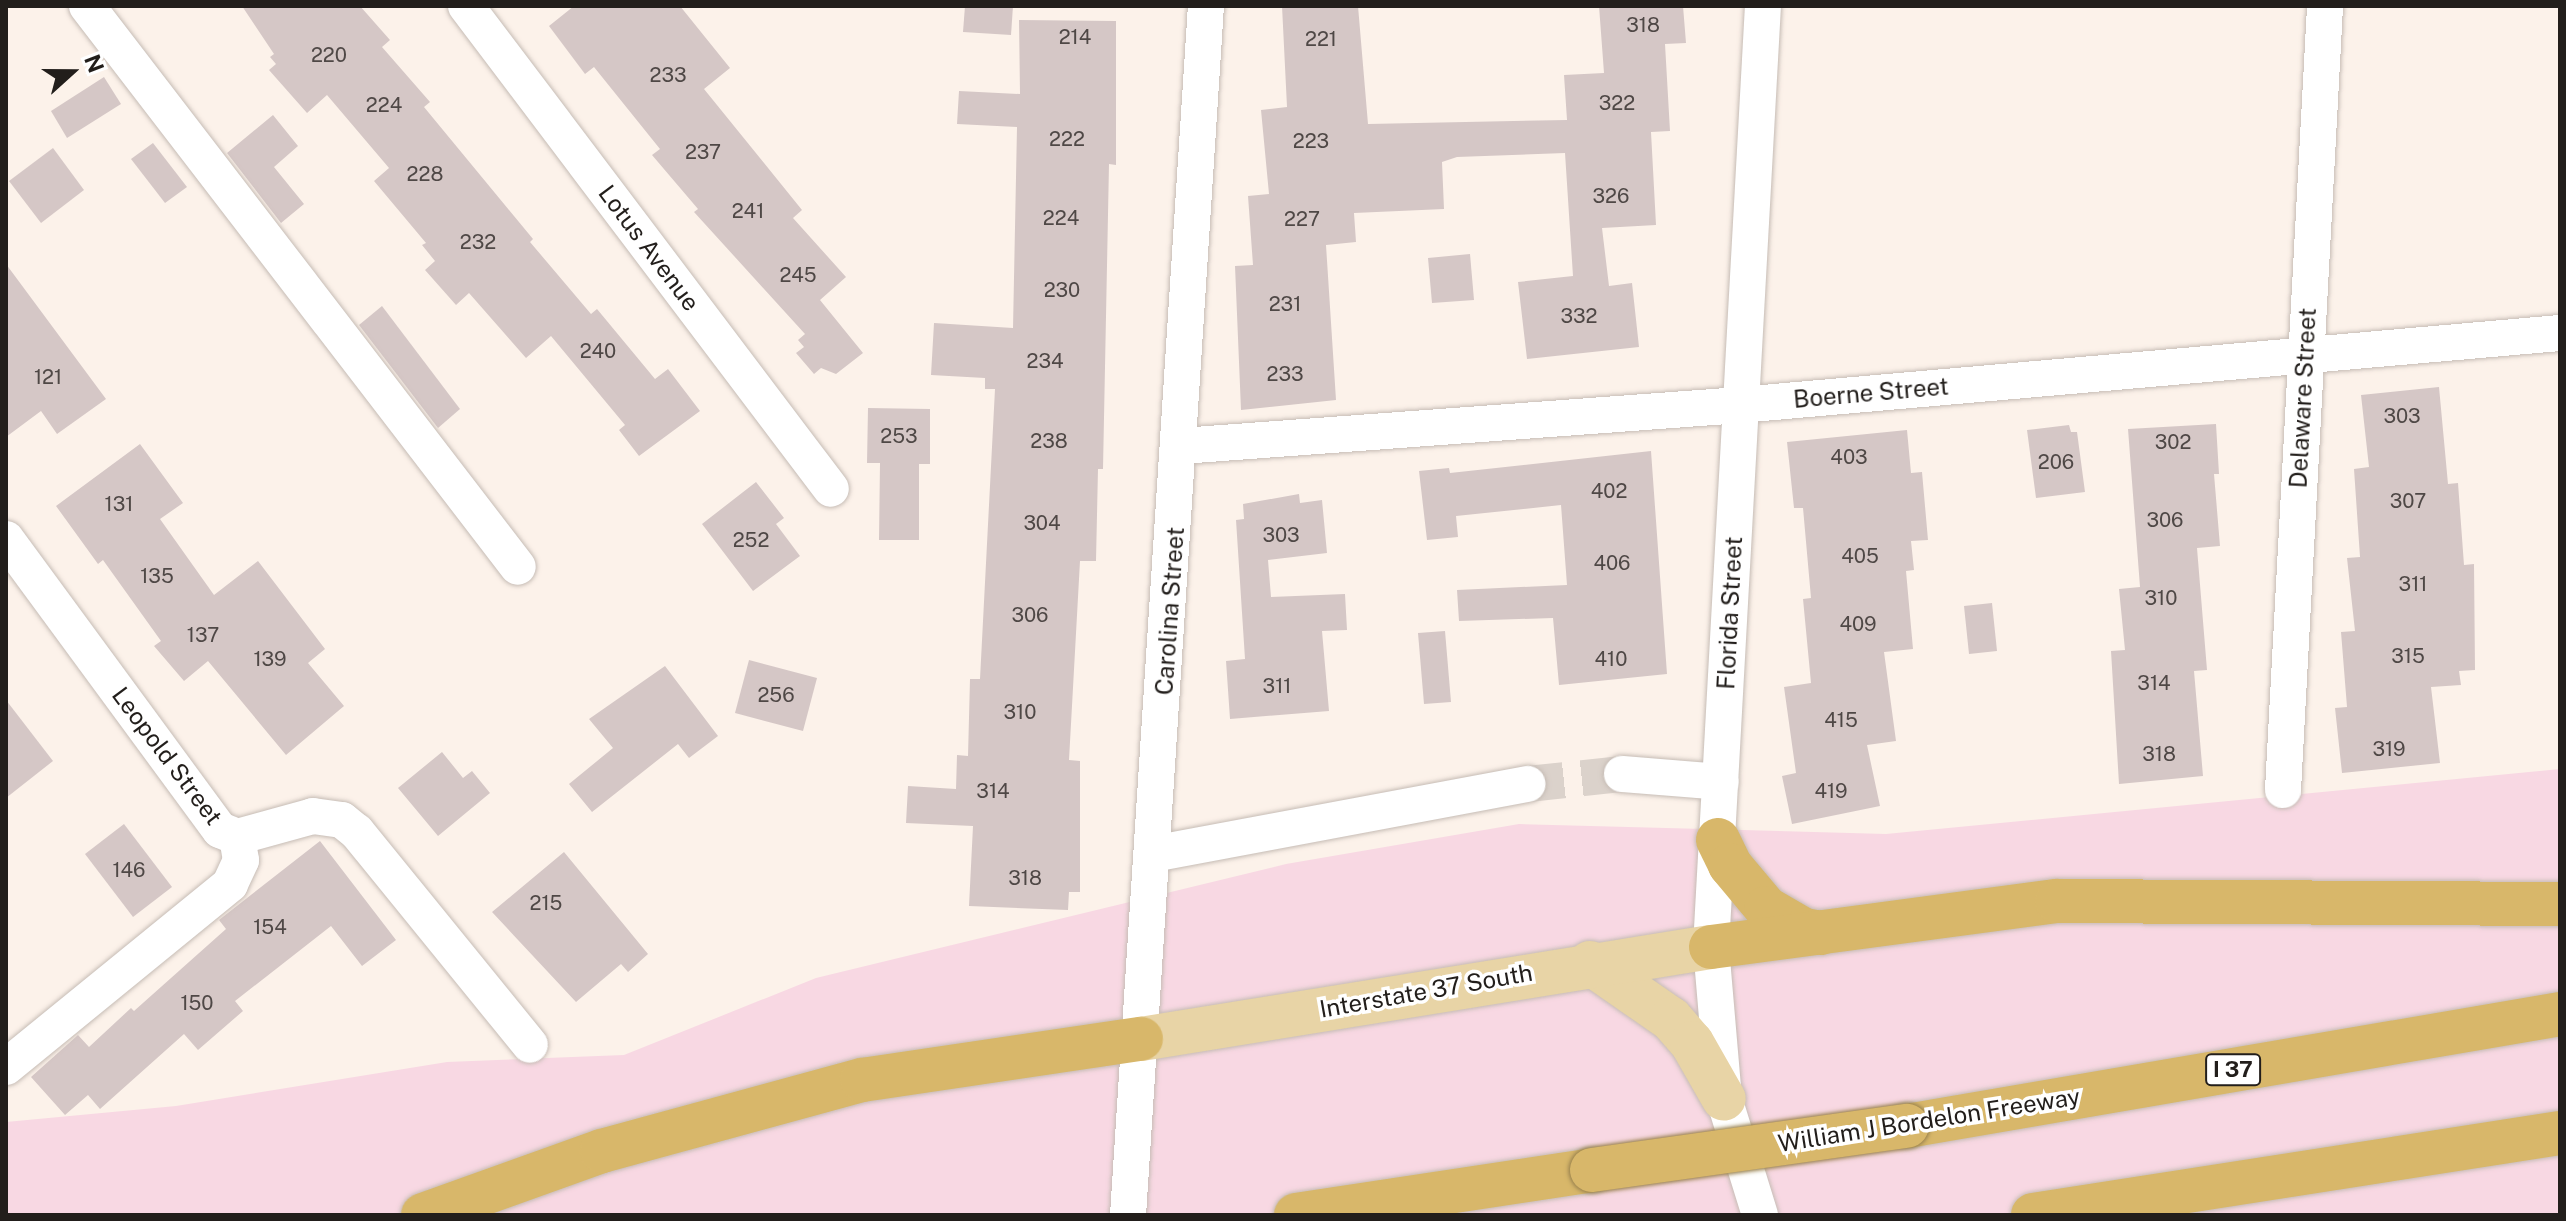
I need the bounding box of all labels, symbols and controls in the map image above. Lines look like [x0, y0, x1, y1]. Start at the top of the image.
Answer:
house number: 318 [1626, 13, 1660, 37]
house number: 214 [1059, 25, 1091, 49]
house number: 221 [1305, 27, 1337, 51]
north arrow [32, 32, 112, 112]
house number: 220 [311, 43, 347, 67]
text: N [79, 51, 110, 76]
house number: 233 [650, 63, 686, 87]
house number: 322 [1599, 91, 1635, 115]
house number: 224 [366, 93, 402, 117]
house number: 222 [1049, 127, 1085, 151]
house number: 223 [1293, 129, 1329, 153]
house number: 237 [685, 140, 721, 164]
house number: 228 [407, 162, 443, 186]
street label: Lotus Avenue [592, 179, 706, 317]
house number: 326 [1593, 184, 1629, 208]
house number: 241 [732, 199, 764, 223]
house number: 224 [1043, 206, 1079, 230]
house number: 227 [1284, 207, 1320, 231]
house number: 232 [460, 230, 496, 254]
house number: 245 [779, 263, 817, 287]
house number: 230 [1044, 278, 1080, 302]
house number: 231 [1269, 292, 1301, 316]
house number: 332 [1561, 304, 1597, 328]
street label: Delaware Street [2284, 307, 2322, 489]
house number: 240 [580, 339, 616, 363]
house number: 234 [1026, 349, 1064, 373]
house number: 233 [1267, 362, 1303, 386]
house number: 121 [34, 365, 62, 389]
street label: Boerne Street [1792, 372, 1950, 414]
house number: 303 [2383, 404, 2421, 428]
house number: 253 [880, 424, 918, 448]
house number: 238 [1030, 429, 1068, 453]
house number: 302 [2155, 430, 2191, 454]
house number: 403 [1830, 445, 1868, 469]
house number: 206 [2038, 450, 2074, 474]
house number: 402 [1591, 479, 1627, 503]
house number: 307 [2390, 489, 2426, 513]
house number: 131 [105, 492, 133, 516]
house number: 306 [2146, 508, 2184, 532]
house number: 304 [1023, 511, 1061, 535]
house number: 303 [1262, 523, 1300, 547]
street label: Carolina Street [1150, 526, 1190, 696]
house number: 252 [733, 528, 769, 552]
street label: Florida Street [1712, 536, 1748, 690]
house number: 405 [1841, 544, 1879, 568]
house number: 406 [1593, 551, 1631, 575]
house number: 135 [140, 564, 174, 588]
house number: 311 [2399, 572, 2427, 596]
house number: 310 [2145, 586, 2177, 610]
house number: 306 [1011, 603, 1049, 627]
house number: 409 [1839, 612, 1877, 636]
house number: 137 [187, 623, 219, 647]
house number: 315 [2391, 644, 2425, 668]
house number: 139 [253, 647, 287, 671]
house number: 410 [1595, 647, 1627, 671]
house number: 314 [2137, 671, 2171, 695]
house number: 311 [1263, 674, 1291, 698]
street label: Leopold Street [106, 681, 228, 831]
house number: 256 [757, 683, 795, 707]
house number: 310 [1004, 700, 1036, 724]
house number: 415 [1824, 708, 1858, 732]
house number: 319 [2372, 737, 2406, 761]
house number: 318 [2142, 742, 2176, 766]
house number: 314 [976, 779, 1010, 803]
house number: 419 [1814, 779, 1848, 803]
house number: 146 [112, 858, 146, 882]
house number: 318 [1008, 866, 1042, 890]
house number: 215 [530, 891, 562, 915]
house number: 154 [253, 915, 287, 939]
street label: Interstate 37 South [1317, 958, 1535, 1024]
house number: 150 [180, 991, 214, 1015]
road number: I 37 [2205, 1052, 2261, 1088]
street label: William J Bordelon Freeway [1776, 1082, 2082, 1158]

